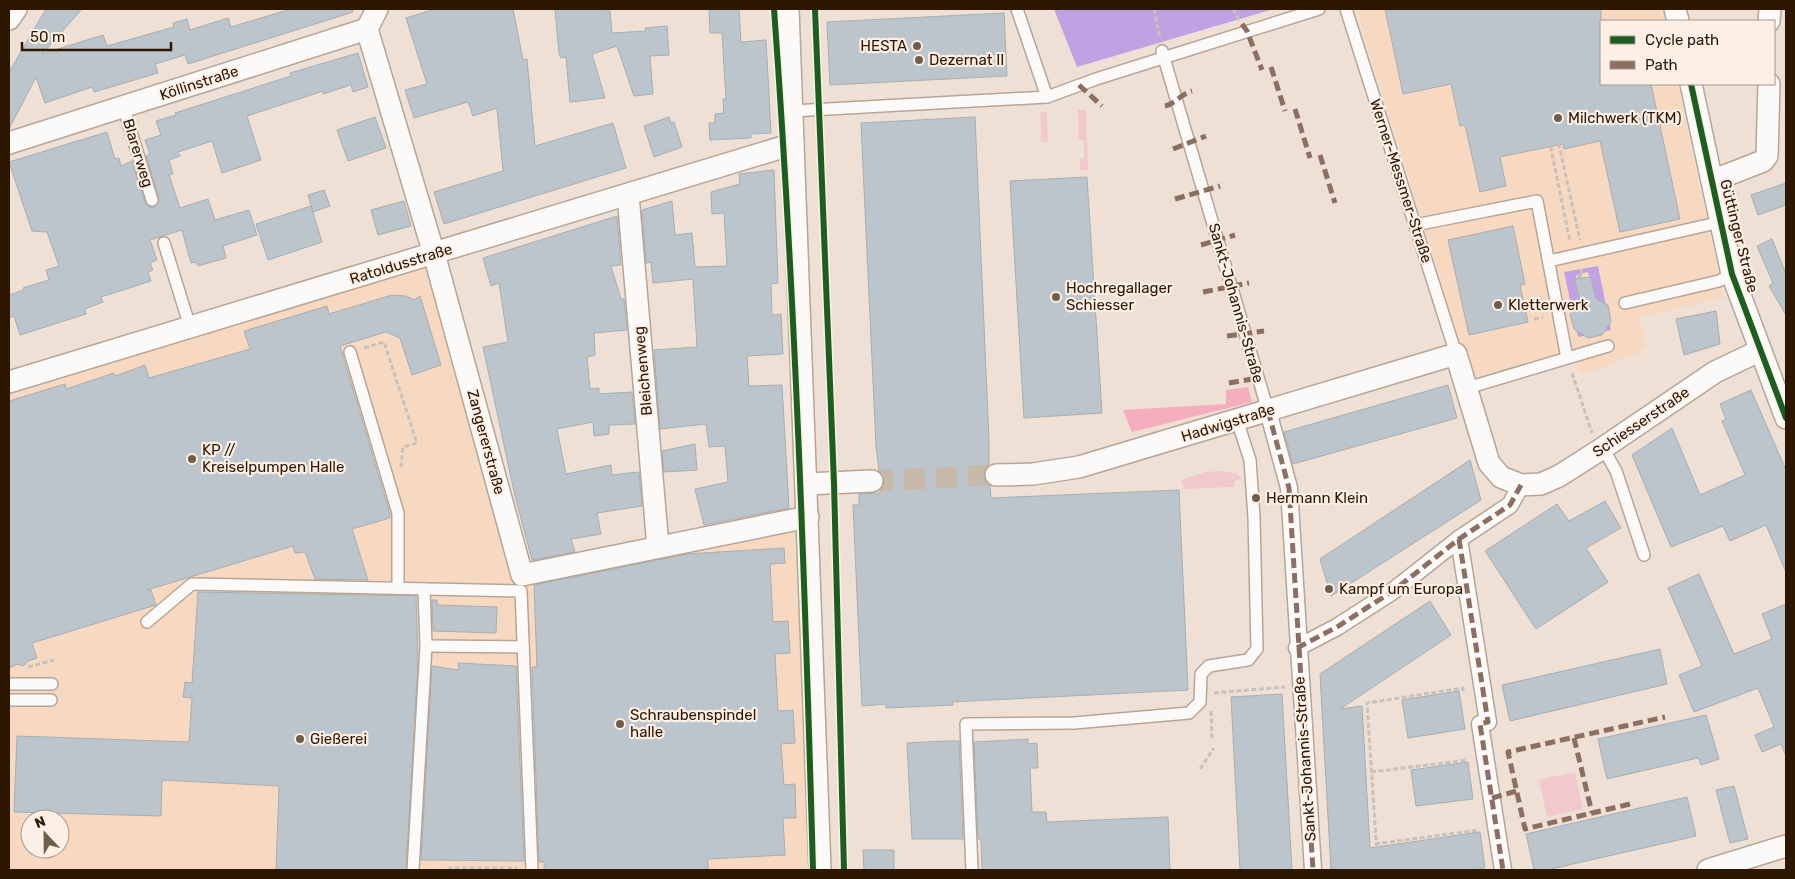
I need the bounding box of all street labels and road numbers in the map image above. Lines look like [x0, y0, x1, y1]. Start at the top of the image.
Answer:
street label: Köllinstraße [157, 62, 241, 104]
street label: Werner-Messmer-Straße [1366, 97, 1436, 265]
street label: Blarerweg [119, 117, 157, 189]
street label: Güttinger Straße [1716, 177, 1762, 295]
street label: Sankt-Johannis-Straße [1205, 221, 1267, 385]
street label: Ratoldusstraße [348, 240, 454, 288]
street label: Bleichenweg [630, 326, 656, 416]
street label: Schiesserstraße [1589, 383, 1693, 461]
street label: Zangererstraße [463, 388, 509, 496]
street label: Hadwigstraße [1179, 400, 1277, 446]
street label: Sankt-Johannis-Straße [1290, 676, 1320, 842]

